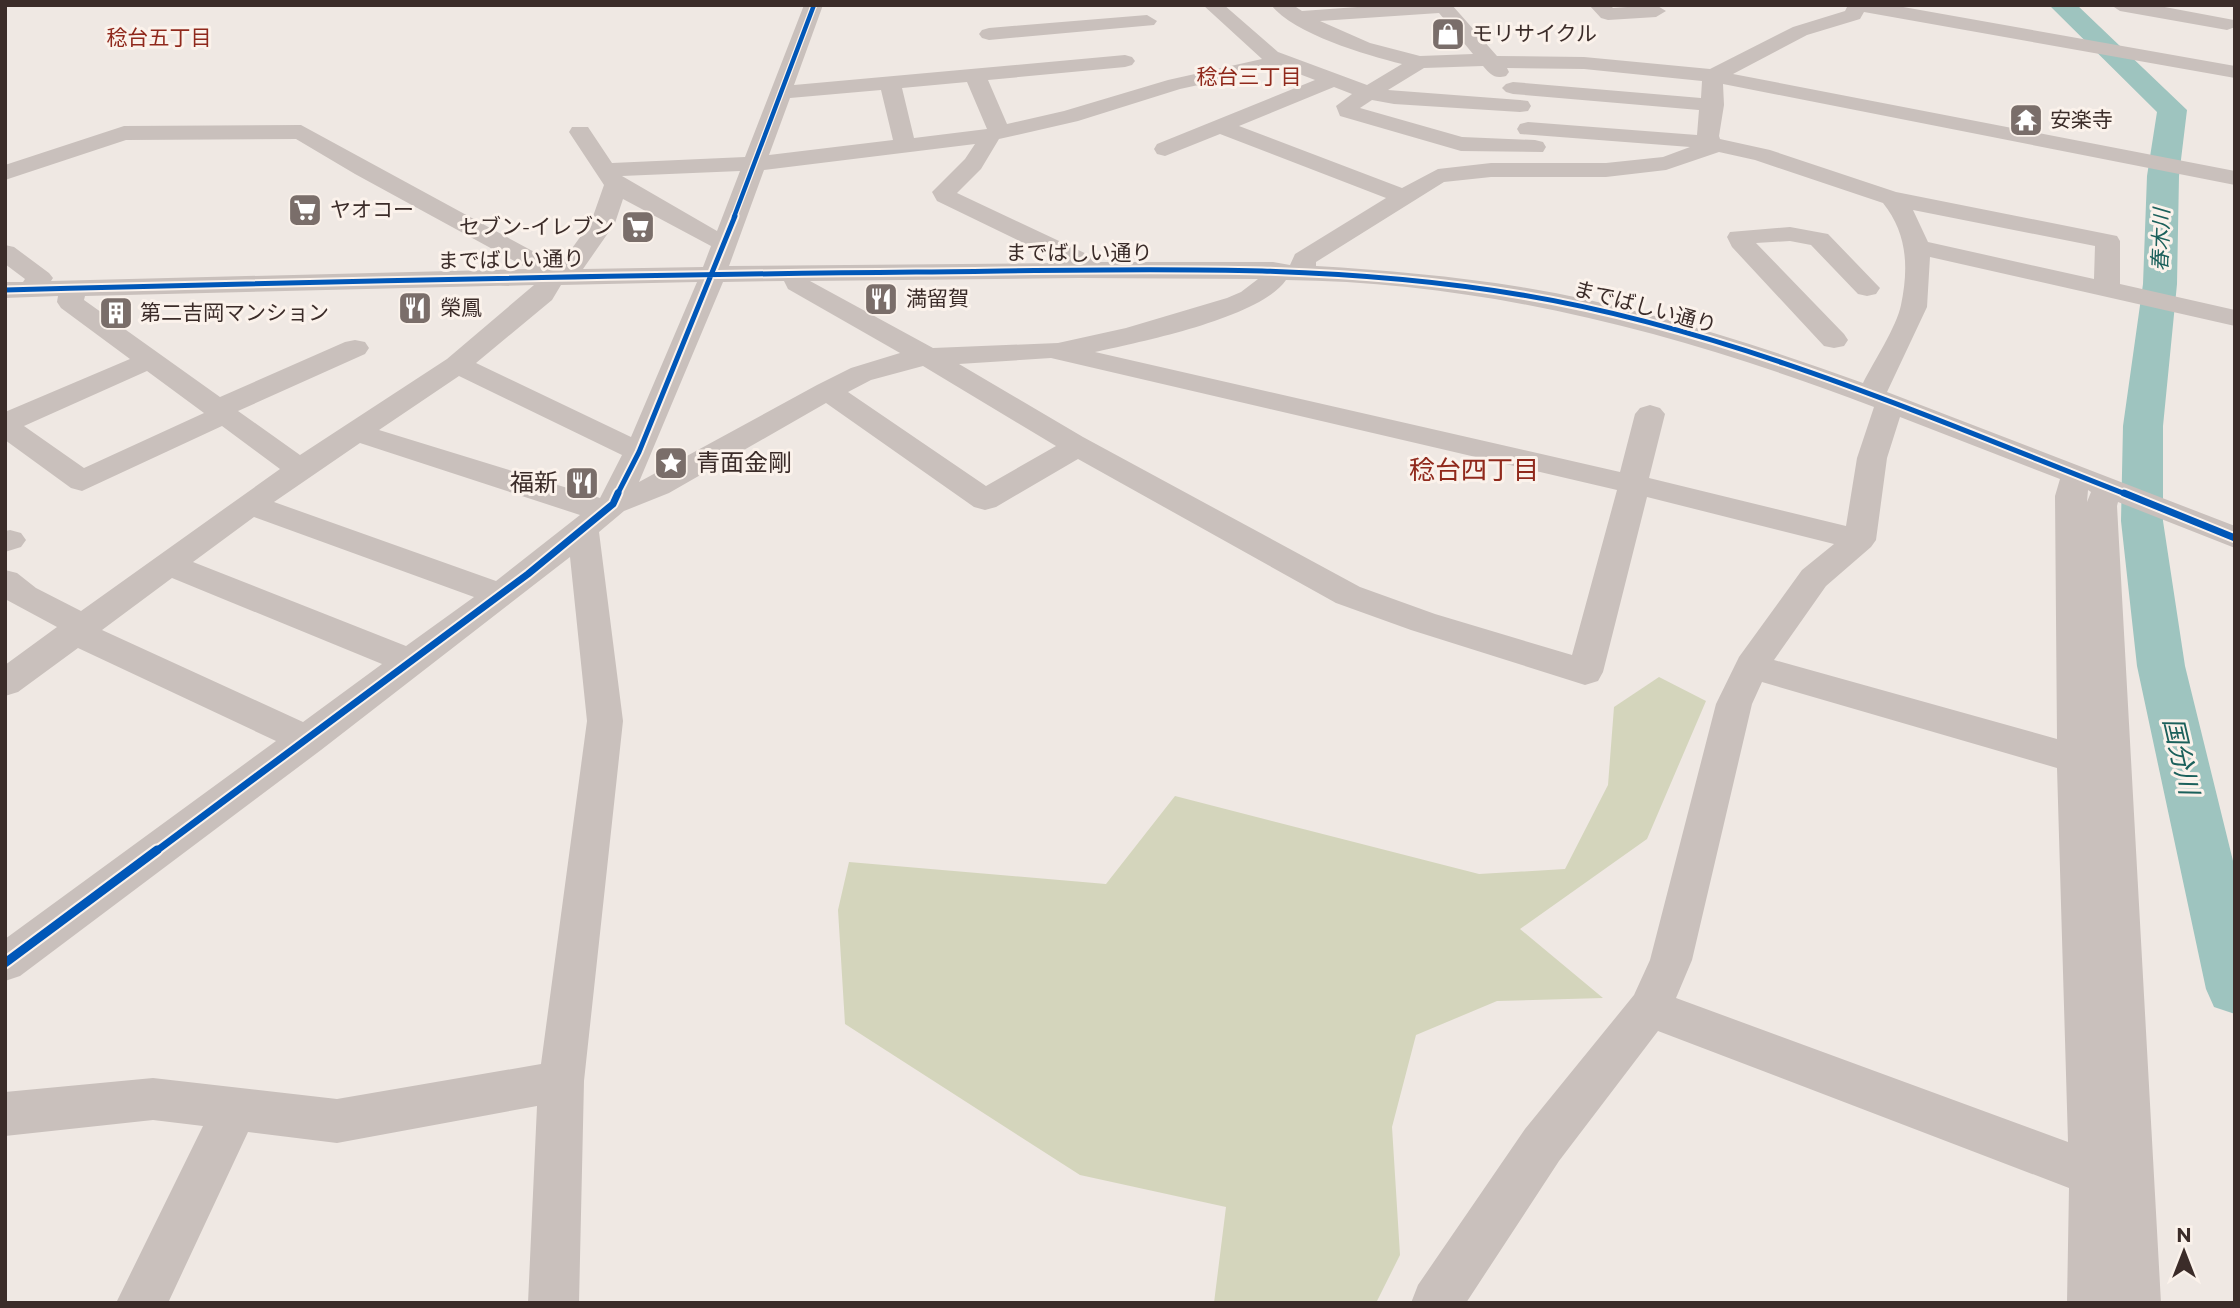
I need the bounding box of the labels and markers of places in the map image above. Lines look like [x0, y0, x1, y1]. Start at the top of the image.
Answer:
shop icon: モリサイクル [1429, 15, 1467, 53]
place label: モリサイクル [1472, 21, 1597, 46]
temple icon: 安楽寺 [2007, 101, 2045, 139]
place label: 安楽寺 [2050, 107, 2113, 132]
supermarket icon: ヤオコー [286, 191, 324, 229]
place label: ヤオコー [330, 197, 414, 222]
supermarket icon: セブン-イレブン [619, 208, 657, 246]
place label: セブン-イレブン [459, 214, 614, 239]
restaurant icon: 満留賀 [862, 280, 900, 318]
place label: 満留賀 [906, 286, 969, 311]
restaurant icon: 榮鳳 [396, 289, 434, 327]
building icon: 第二吉岡マンション [97, 294, 135, 332]
place label: 榮鳳 [440, 295, 482, 320]
place label: 第二吉岡マンション [140, 300, 329, 325]
place icon: 青面金剛 [652, 444, 690, 482]
place label: 青面金剛 [696, 448, 792, 477]
restaurant icon: 福新 [563, 464, 601, 502]
place label: 福新 [510, 468, 558, 497]

